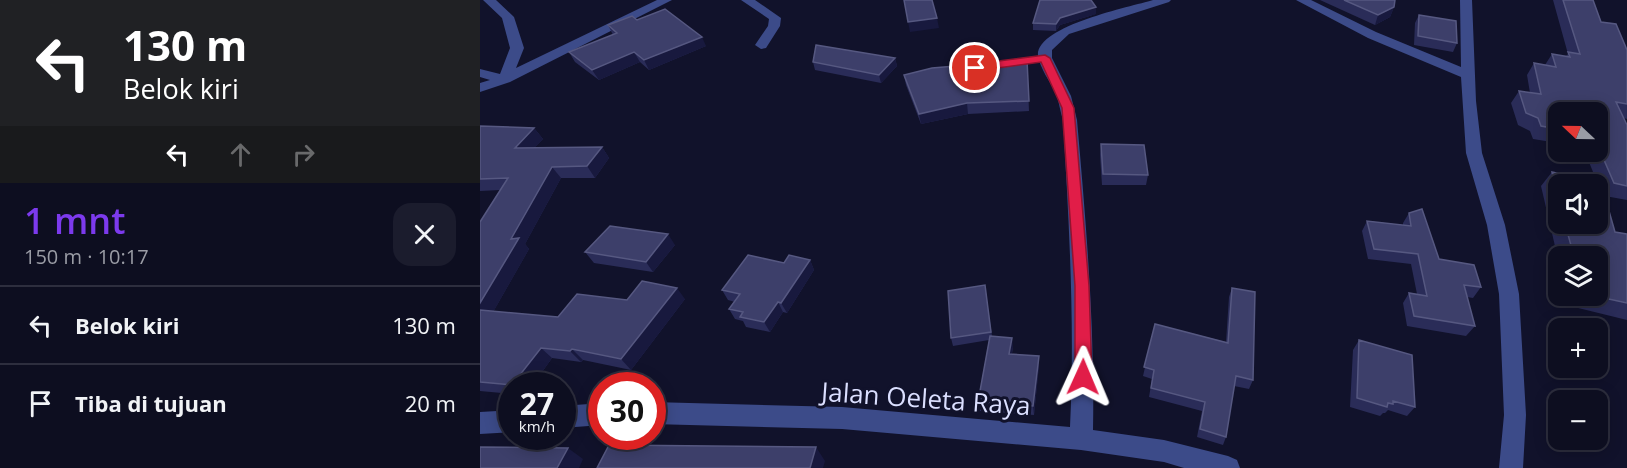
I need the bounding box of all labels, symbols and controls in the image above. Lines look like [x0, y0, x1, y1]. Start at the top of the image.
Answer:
text: 130 m [123, 16, 247, 73]
icon: left [24, 24, 102, 102]
pin [949, 42, 1000, 93]
icon: arrive [958, 51, 991, 84]
text: Belok kiri [123, 70, 239, 107]
north arrow [1548, 102, 1608, 162]
map controls [1548, 102, 1608, 450]
icon: left [161, 138, 194, 171]
icon: ahead [224, 138, 257, 171]
icon: right [287, 138, 320, 171]
button: sound [1548, 174, 1608, 234]
text: 1 mnt [24, 196, 125, 245]
button: close [393, 203, 456, 266]
text: 150 m · 10:17 [24, 243, 149, 270]
button: layers [1548, 246, 1608, 306]
icon: left [24, 309, 57, 342]
text: Belok kiri [75, 310, 180, 340]
text: 130 m [392, 310, 456, 340]
button: + [1548, 318, 1608, 378]
position arrow [1051, 345, 1115, 409]
speed limit sign: 30 [588, 372, 666, 450]
street label: Jalan Oeleta Raya [817, 373, 1032, 423]
text: 27 [520, 383, 554, 424]
icon: arrive [24, 387, 57, 420]
text: Tiba di tujuan [75, 388, 227, 418]
text: 20 m [405, 388, 456, 418]
button: − [1548, 390, 1608, 450]
text: km/h [519, 416, 555, 436]

